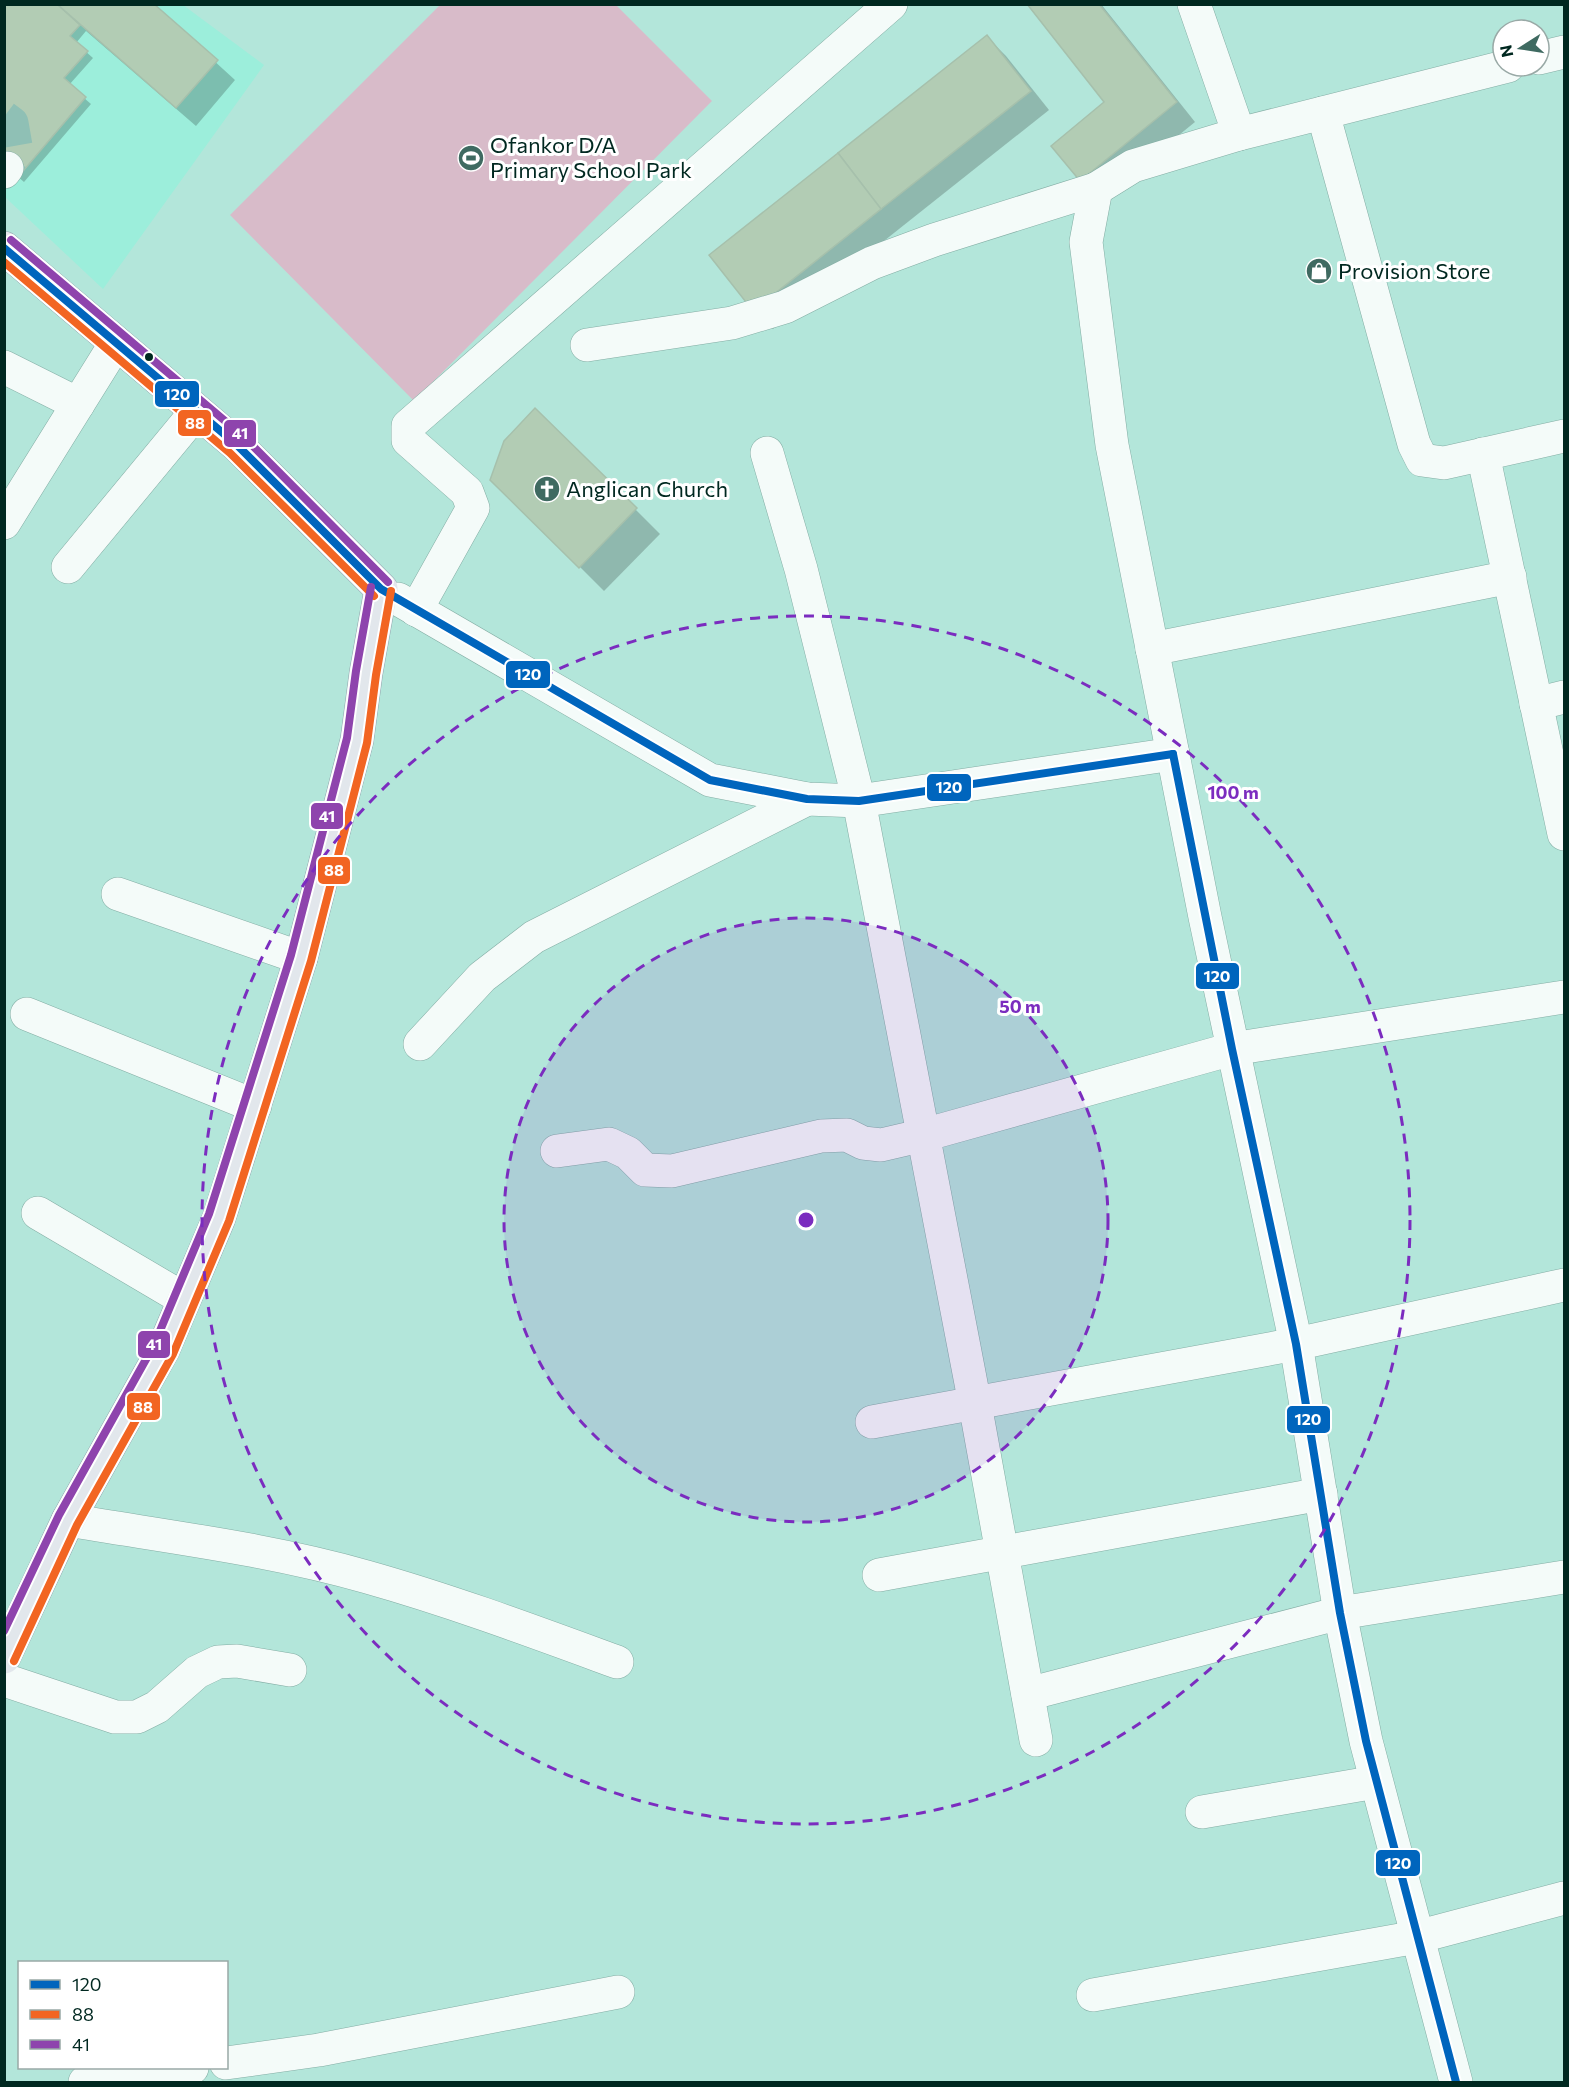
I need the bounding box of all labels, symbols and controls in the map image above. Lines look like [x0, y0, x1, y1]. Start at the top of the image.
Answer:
north arrow [1491, 18, 1551, 78]
text: N [1495, 43, 1516, 59]
place label: Ofankor D/A Primary School Park [490, 131, 692, 183]
sports icon: Ofankor D/A Primary School Park [456, 143, 486, 173]
shop icon: Provision Store [1304, 256, 1334, 286]
place label: Provision Store [1338, 257, 1490, 284]
unlabelled marker [143, 351, 155, 363]
line badge: 120 [154, 380, 200, 408]
text: 120 [164, 384, 190, 403]
line badge: 88 [177, 409, 212, 437]
text: 88 [185, 413, 205, 432]
line badge: 41 [223, 419, 257, 448]
text: 41 [232, 423, 248, 442]
church icon: Anglican Church [532, 474, 562, 504]
place label: Anglican Church [566, 475, 728, 502]
line badge: 120 [505, 660, 551, 689]
text: 120 [515, 664, 541, 683]
line badge: 120 [926, 773, 972, 802]
text: 120 [936, 777, 962, 796]
text: 100 m [1207, 781, 1259, 803]
line badge: 41 [310, 802, 344, 830]
text: 41 [319, 806, 335, 825]
line badge: 88 [317, 856, 351, 885]
text: 88 [324, 860, 344, 879]
line badge: 120 [1195, 962, 1240, 990]
text: 120 [1204, 966, 1230, 985]
text: 50 m [999, 995, 1041, 1017]
centre of rings [796, 1210, 816, 1230]
line badge: 41 [137, 1330, 171, 1359]
text: 41 [146, 1334, 162, 1353]
line badge: 88 [126, 1392, 161, 1421]
text: 88 [133, 1397, 153, 1416]
line badge: 120 [1286, 1405, 1331, 1434]
text: 120 [1295, 1409, 1321, 1428]
line badge: 120 [1375, 1849, 1421, 1877]
text: 120 [1385, 1853, 1411, 1872]
legend [18, 1961, 228, 2069]
text: 120 [72, 1973, 101, 1995]
text: 88 [72, 2003, 94, 2025]
text: 41 [72, 2033, 90, 2055]

